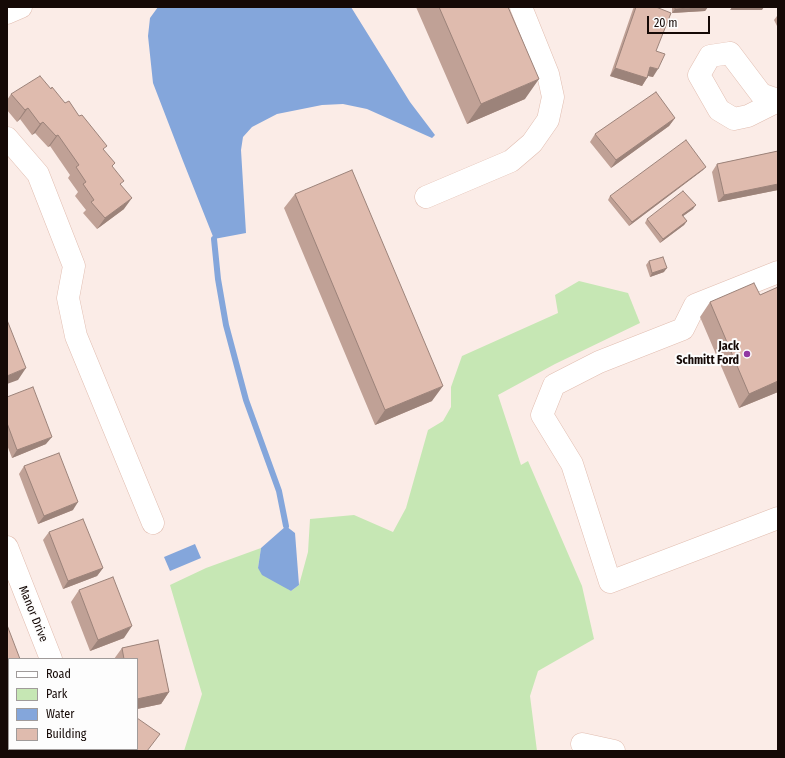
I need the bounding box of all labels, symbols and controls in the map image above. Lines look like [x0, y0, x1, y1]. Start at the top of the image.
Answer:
scale bar [649, 8, 712, 34]
text: 20 m [654, 16, 678, 30]
place label: Jack Schmitt Ford [676, 340, 739, 368]
marker: Jack Schmitt Ford [742, 349, 752, 359]
street label: Manor Drive [15, 584, 51, 644]
legend [8, 658, 138, 750]
text: Road [46, 667, 71, 681]
text: Park [46, 687, 67, 701]
text: Water [46, 707, 74, 721]
text: Building [46, 727, 86, 741]

